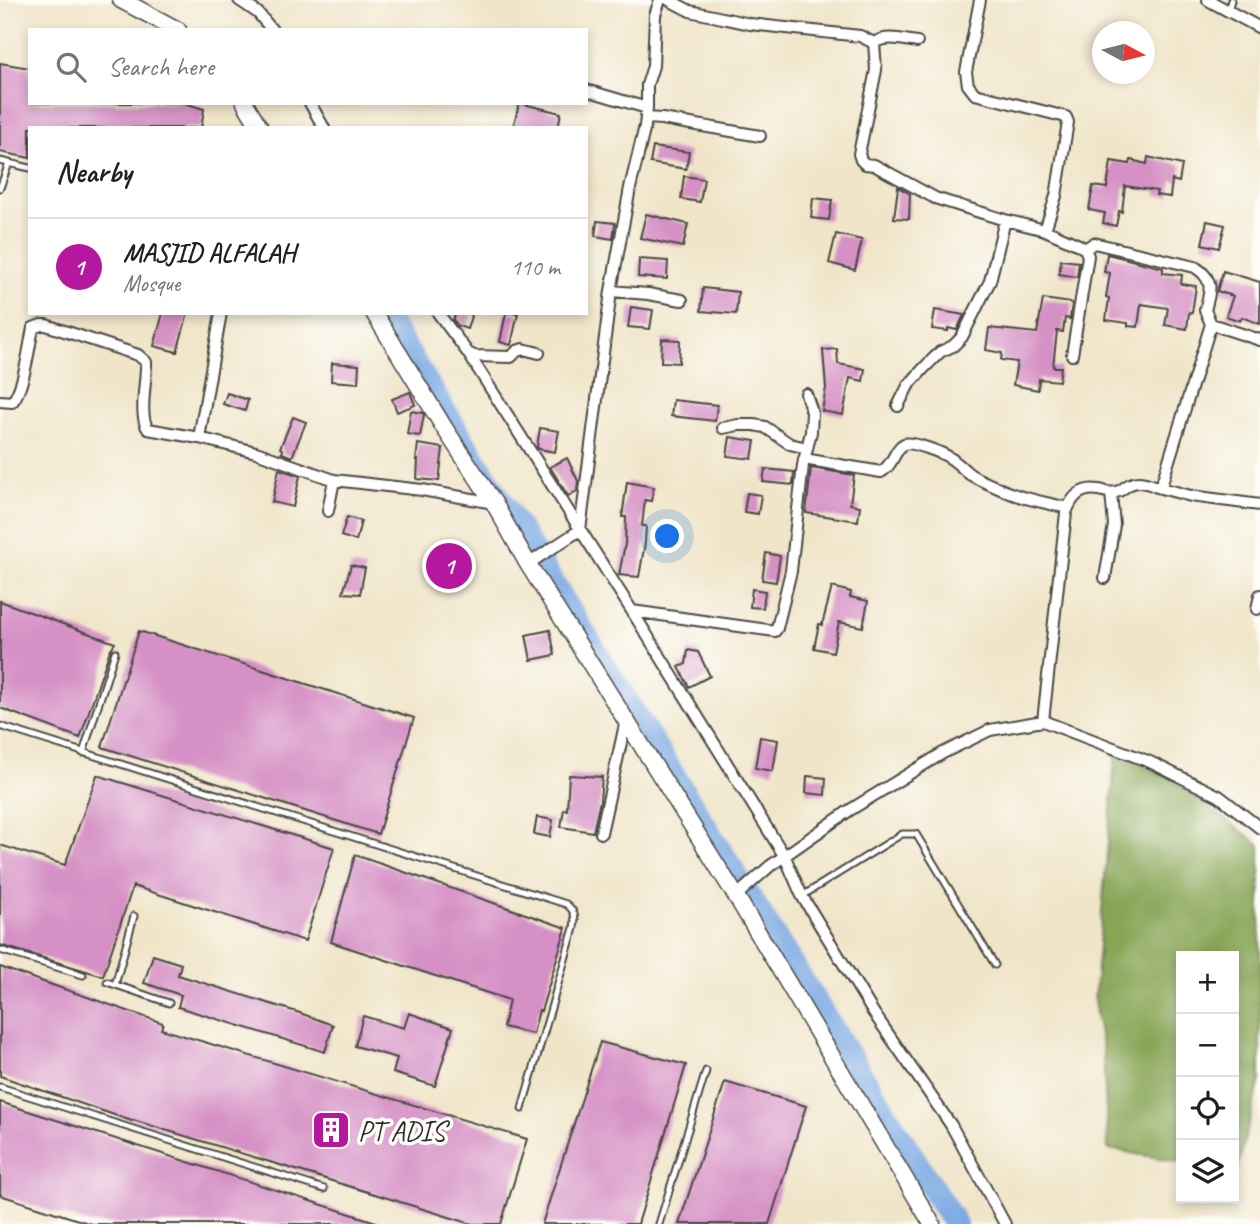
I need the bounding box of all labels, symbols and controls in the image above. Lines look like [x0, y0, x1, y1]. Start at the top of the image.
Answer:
north arrow [1092, 21, 1155, 84]
search box [28, 28, 588, 105]
icon: search [52, 48, 90, 86]
text: Search here [108, 50, 214, 83]
text: Nearby [56, 153, 132, 191]
text: MASJID ALFALAH [123, 236, 295, 269]
text: 1 [74, 253, 84, 282]
text: 110 m [511, 253, 560, 282]
text: Mosque [123, 269, 180, 298]
your location [650, 519, 684, 553]
pin: 1 [426, 540, 472, 592]
map controls [1176, 951, 1239, 1203]
button: + [1176, 951, 1239, 1014]
button: − [1176, 1014, 1239, 1077]
button: locate [1176, 1077, 1239, 1140]
building icon: PT ADIS [310, 1109, 352, 1151]
place label: PT ADIS [358, 1113, 450, 1148]
button: layers [1176, 1140, 1239, 1203]

